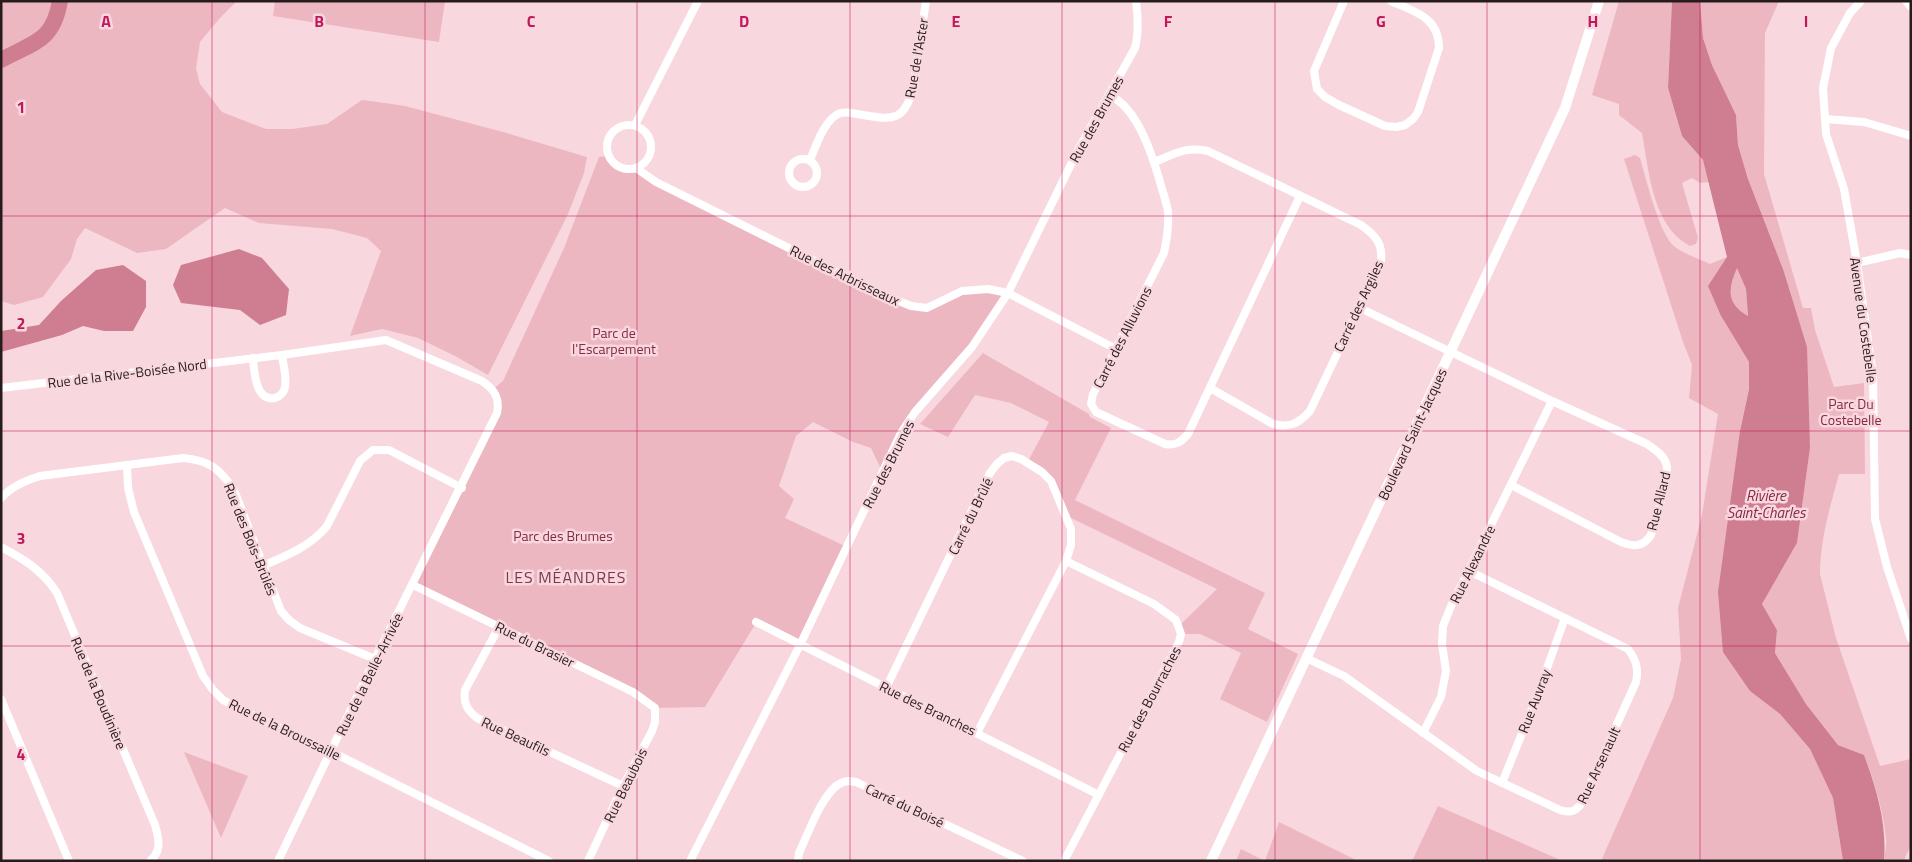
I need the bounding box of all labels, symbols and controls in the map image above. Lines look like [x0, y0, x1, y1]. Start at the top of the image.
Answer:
text: A [101, 9, 111, 33]
text: B [314, 9, 324, 33]
text: C [527, 9, 536, 33]
text: D [739, 9, 749, 33]
text: E [952, 9, 961, 33]
text: F [1164, 9, 1173, 33]
text: G [1376, 9, 1386, 33]
text: H [1588, 9, 1598, 33]
text: I [1804, 9, 1808, 33]
street label: Rue de l'Aster [899, 16, 933, 100]
street label: Rue des Brumes [1063, 72, 1129, 166]
text: 1 [17, 95, 25, 119]
street label: Rue des Arbrisseaux [787, 239, 904, 311]
street label: Avenue du Costebelle [1845, 256, 1883, 384]
street label: Carré des Argiles [1328, 257, 1388, 355]
street label: Carré des Alluvions [1087, 282, 1157, 392]
text: 2 [17, 311, 25, 335]
park label: Parc de l'Escarpement [572, 322, 656, 359]
street label: Rue de la Rive-Boisée Nord [46, 353, 208, 393]
street label: Boulevard Saint-Jacques [1372, 365, 1452, 503]
park label: Parc Du Costebelle [1820, 393, 1882, 430]
street label: Rue des Brumes [857, 416, 919, 512]
street label: Rue Allard [1641, 469, 1675, 533]
street label: Carré du Brûlé [942, 474, 998, 558]
street label: Rue des Bois-Brûlés [219, 480, 283, 598]
water label: Rivière Saint-Charles [1727, 484, 1807, 524]
street label: Rue Alexandre [1444, 521, 1500, 607]
park label: Parc des Brumes [513, 525, 613, 546]
text: 3 [17, 526, 25, 550]
district label: LES MÉANDRES [506, 565, 626, 589]
street label: Rue de la Belle-Arrivée [330, 609, 408, 739]
street label: Rue du Brasier [492, 616, 578, 672]
street label: Rue de la Boudinière [66, 633, 132, 753]
street label: Rue des Bourraches [1112, 642, 1186, 756]
street label: Rue Auvray [1512, 666, 1556, 736]
street label: Rue des Branches [876, 675, 980, 741]
street label: Rue de la Broussaille [226, 693, 344, 765]
street label: Rue Beaufils [478, 711, 554, 761]
street label: Rue Arsenault [1571, 723, 1625, 807]
text: 4 [17, 742, 26, 766]
street label: Rue Beaubois [598, 744, 652, 826]
street label: Carré du Boisé [862, 778, 948, 832]

